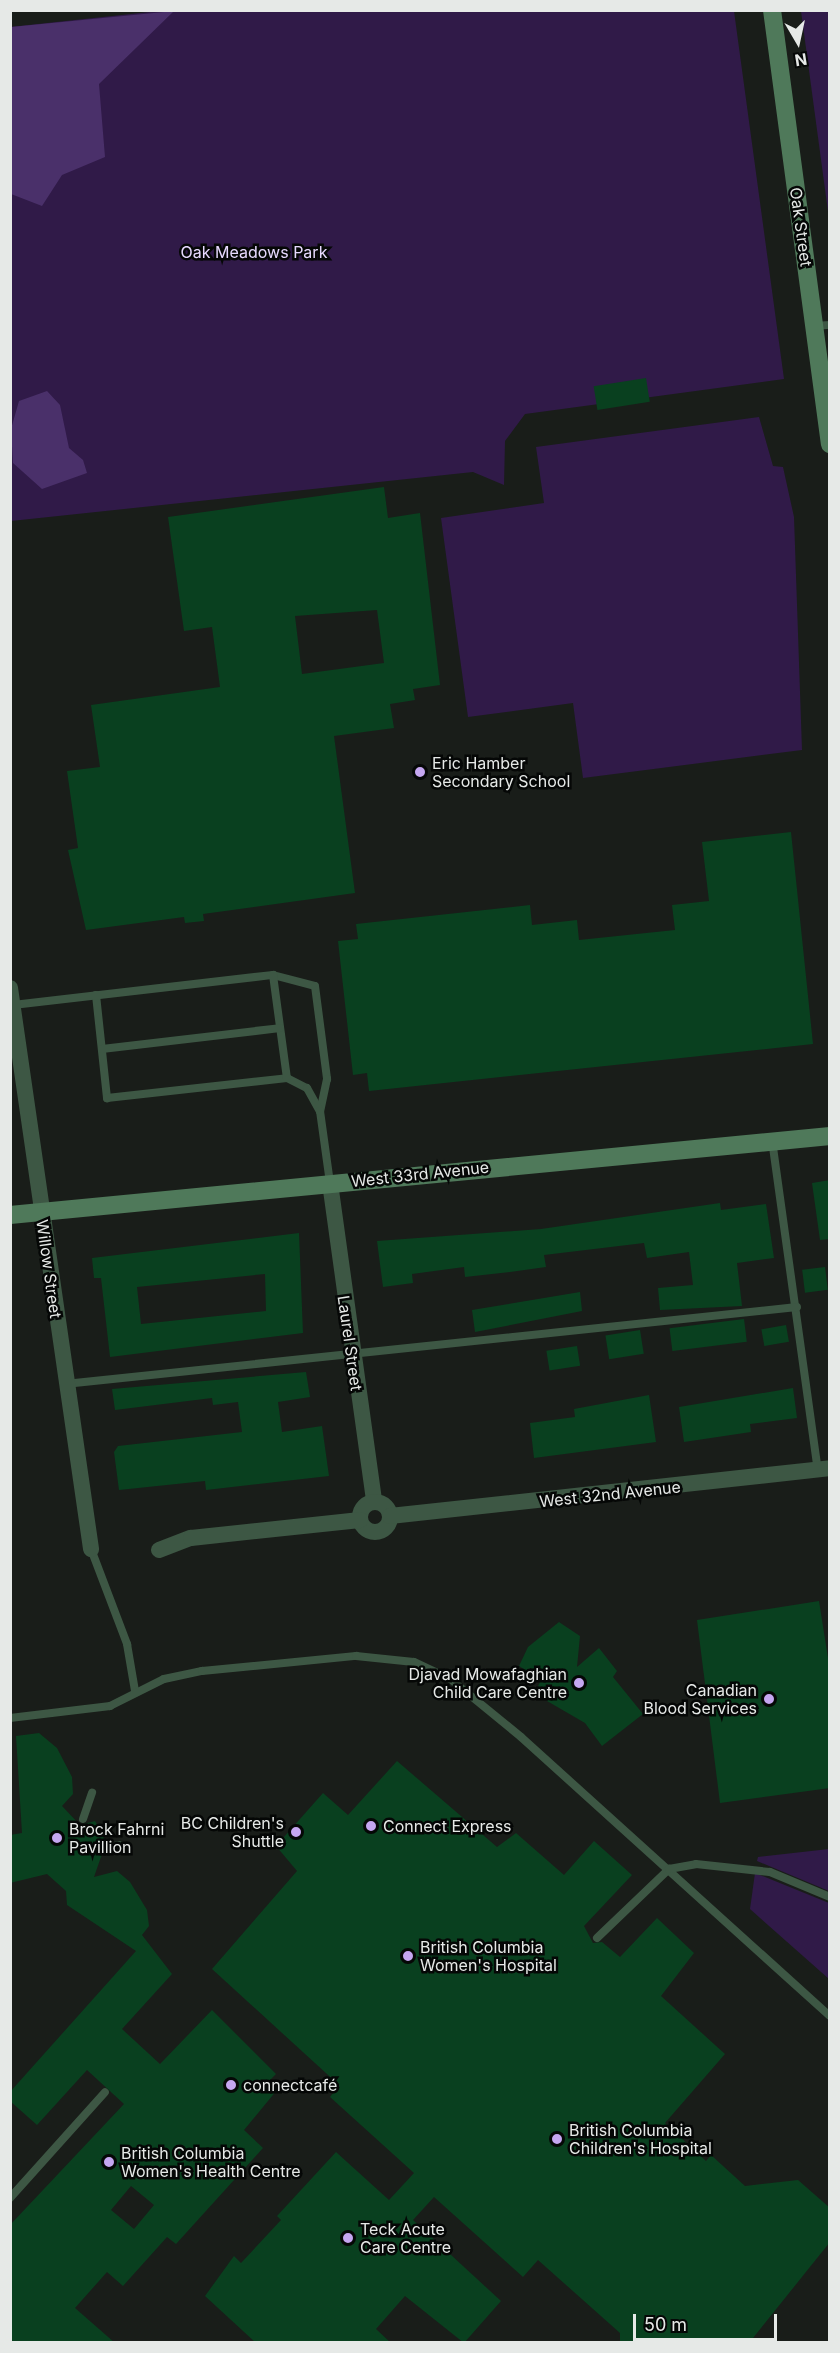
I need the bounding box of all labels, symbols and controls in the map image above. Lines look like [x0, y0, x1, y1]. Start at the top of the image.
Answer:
north arrow [768, 12, 828, 72]
text: N [793, 49, 808, 71]
street label: Oak Street [786, 186, 816, 268]
park label: Oak Meadows Park [181, 242, 327, 262]
place label: Eric Hamber Secondary School [432, 753, 570, 791]
marker: Eric Hamber Secondary School [413, 765, 427, 779]
street label: West 33rd Avenue [350, 1157, 490, 1191]
street label: Willow Street [33, 1218, 65, 1320]
street label: Laurel Street [334, 1294, 366, 1392]
street label: West 32nd Avenue [538, 1477, 682, 1511]
place label: Djavad Mowafaghian Child Care Centre [409, 1664, 567, 1702]
marker: Djavad Mowafaghian Child Care Centre [572, 1676, 586, 1690]
place label: Canadian Blood Services [644, 1680, 757, 1718]
marker: Canadian Blood Services [762, 1692, 776, 1706]
place label: BC Children's Shuttle [181, 1813, 284, 1851]
place label: Connect Express [383, 1816, 512, 1836]
place label: Brock Fahrni Pavillion [69, 1819, 164, 1857]
marker: Connect Express [364, 1819, 378, 1833]
marker: BC Children's Shuttle [289, 1825, 303, 1839]
marker: Brock Fahrni Pavillion [50, 1831, 64, 1845]
place label: British Columbia Women's Hospital [420, 1937, 557, 1975]
marker: British Columbia Women's Hospital [401, 1949, 415, 1963]
place label: connectcafé [243, 2075, 337, 2095]
marker: connectcafé [224, 2078, 238, 2092]
place label: British Columbia Children's Hospital [569, 2120, 712, 2158]
marker: British Columbia Children's Hospital [550, 2132, 564, 2146]
place label: British Columbia Women's Health Centre [121, 2143, 301, 2181]
marker: British Columbia Women's Health Centre [102, 2155, 116, 2169]
place label: Teck Acute Care Centre [360, 2219, 451, 2257]
marker: Teck Acute Care Centre [341, 2231, 355, 2245]
scale bar [636, 2302, 780, 2340]
text: 50 m [644, 2314, 687, 2335]

